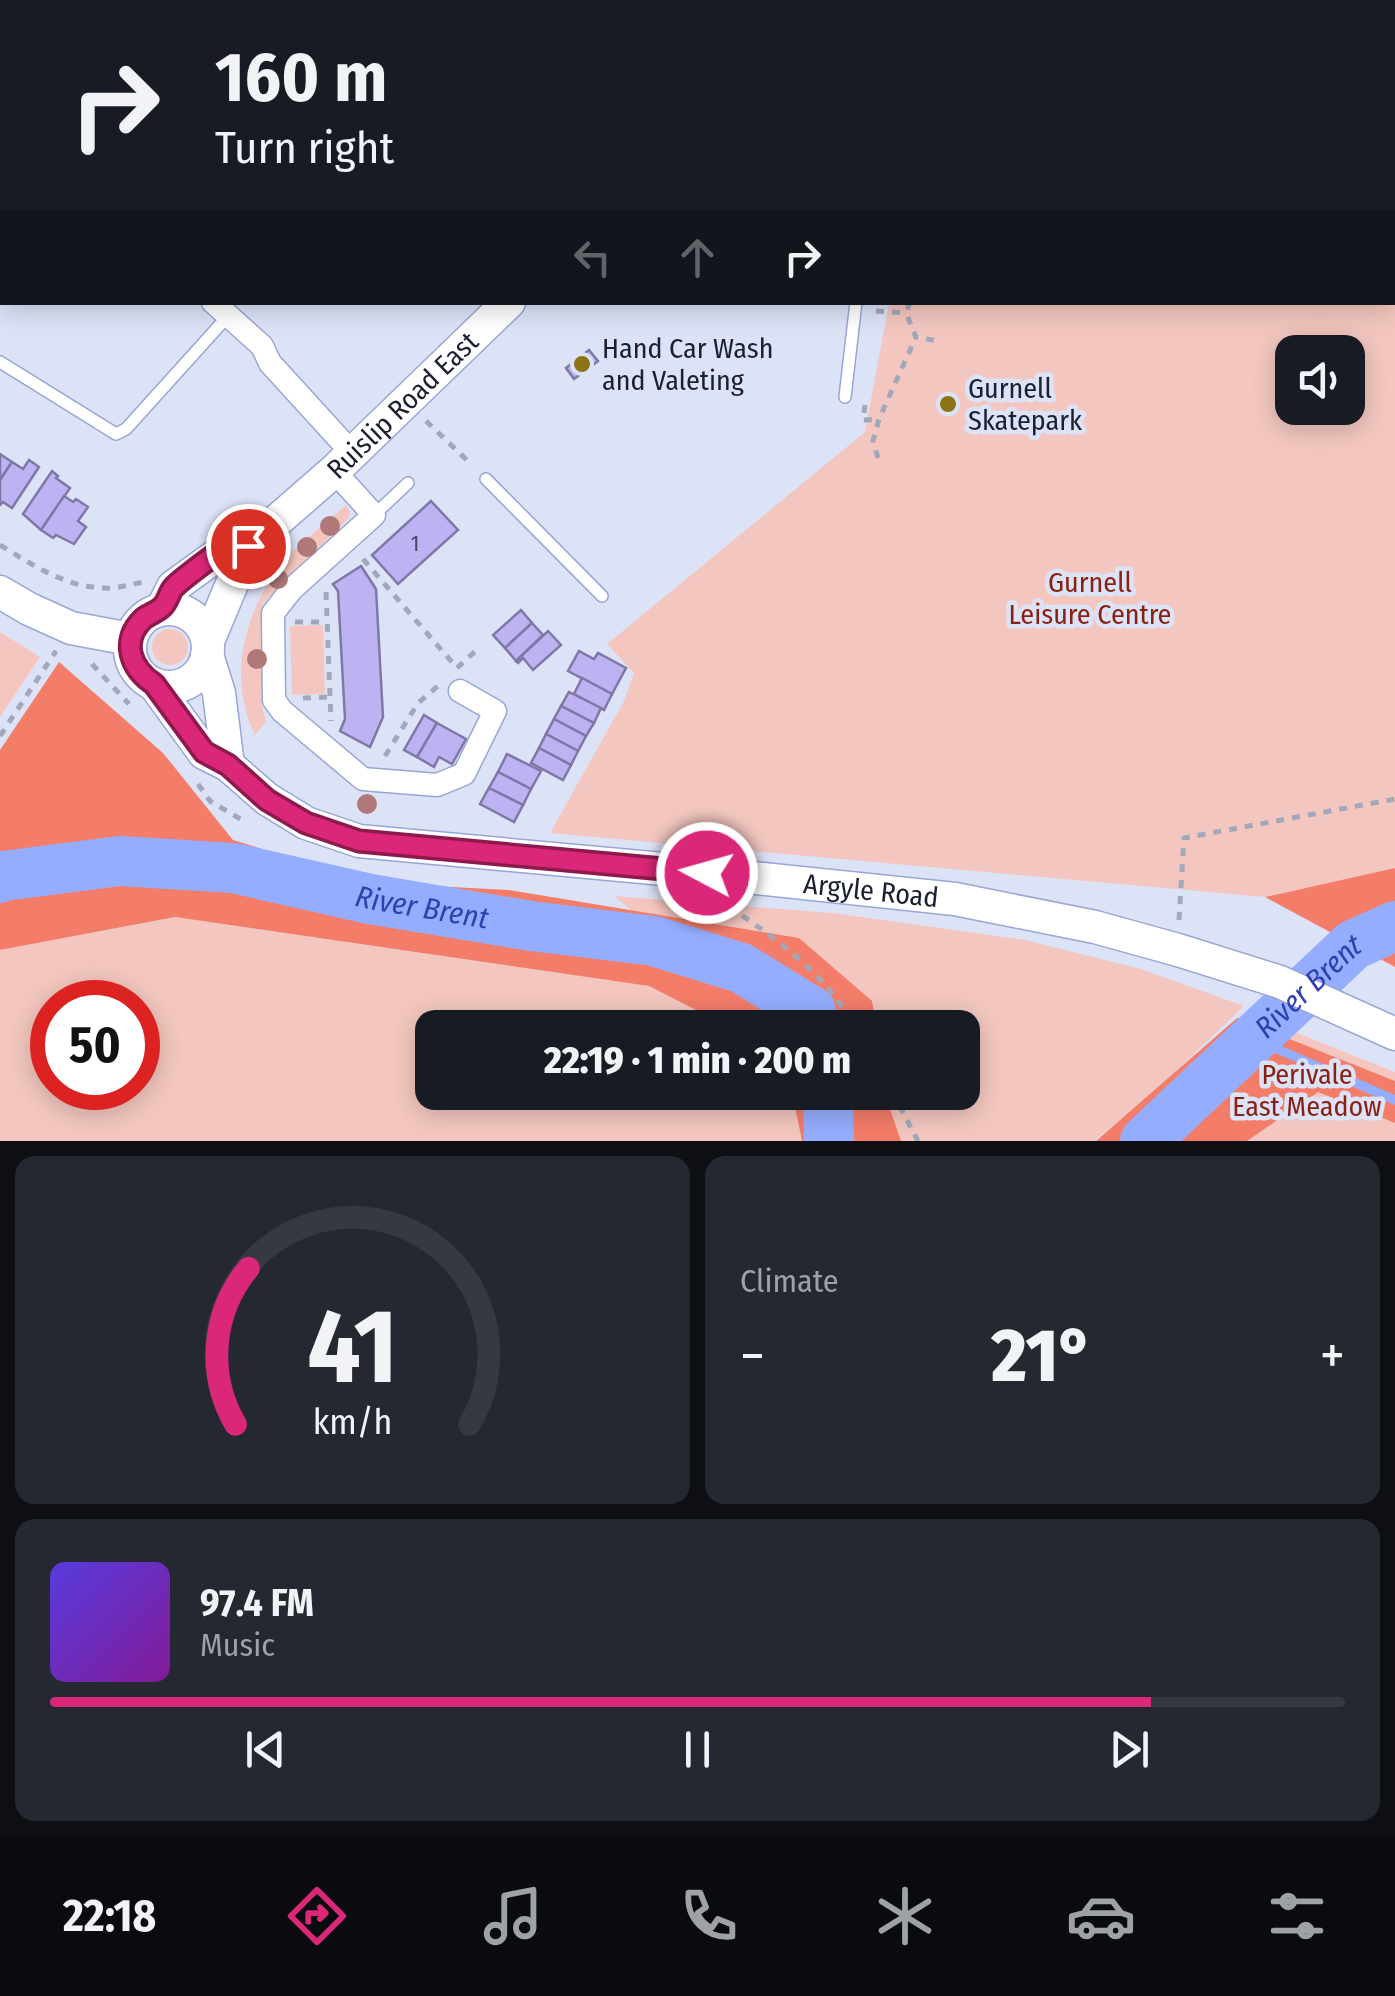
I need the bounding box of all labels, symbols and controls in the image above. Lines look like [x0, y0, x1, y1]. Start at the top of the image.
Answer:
text: 160 m [215, 36, 387, 120]
icon: right [50, 40, 180, 170]
text: Turn right [215, 121, 394, 175]
icon: left [565, 230, 620, 285]
icon: ahead [670, 230, 725, 285]
icon: right [775, 230, 830, 285]
street label: Ruislip Road East [320, 325, 485, 486]
place label: Hand Car Wash and Valeting [602, 332, 773, 397]
map controls [1275, 335, 1365, 425]
button: sound [1275, 335, 1365, 425]
marker: Hand Car Wash and Valeting [571, 353, 593, 375]
place label: Gurnell Skatepark [968, 372, 1083, 437]
marker: Gurnell Skatepark [937, 393, 959, 415]
pin [206, 504, 291, 589]
icon: arrive [221, 519, 276, 574]
house number: 1 [411, 530, 419, 557]
park label: Gurnell Leisure Centre [1009, 566, 1171, 631]
position arrow [655, 821, 759, 925]
street label: Argyle Road [802, 867, 940, 914]
water label: River Brent [352, 878, 491, 937]
water label: River Brent [1248, 926, 1366, 1046]
speed limit sign: 50 [30, 980, 160, 1110]
text: 22:19 · 1 min · 200 m [544, 1037, 851, 1083]
park label: Perivale East Meadow [1232, 1058, 1382, 1123]
text: Climate [740, 1262, 839, 1300]
text: 41 [307, 1285, 398, 1410]
text: 21° [992, 1311, 1093, 1401]
text: − [740, 1323, 765, 1389]
text: + [1320, 1323, 1345, 1389]
text: km/h [313, 1401, 392, 1443]
text: 97.4 FM [200, 1580, 314, 1626]
text: Music [200, 1626, 275, 1664]
icon: previous [238, 1722, 293, 1777]
icon: pause [670, 1722, 725, 1777]
icon: next [1102, 1722, 1157, 1777]
icon: directions [282, 1881, 352, 1951]
icon: music [478, 1881, 548, 1951]
icon: phone [674, 1881, 744, 1951]
icon: climate [870, 1881, 940, 1951]
icon: car [1066, 1881, 1136, 1951]
icon: filters [1262, 1881, 1332, 1951]
text: 22:18 [63, 1889, 156, 1943]

